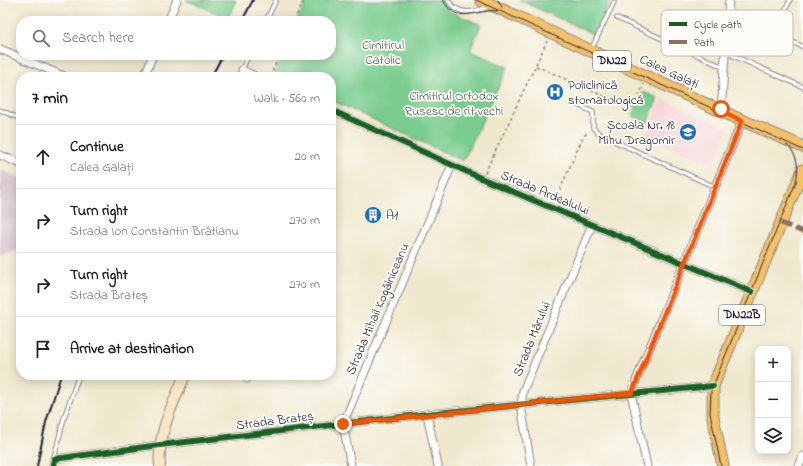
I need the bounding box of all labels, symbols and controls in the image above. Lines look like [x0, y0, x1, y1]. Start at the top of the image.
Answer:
legend [661, 10, 793, 56]
search box [16, 16, 336, 60]
text: Cycle path [694, 17, 742, 34]
icon: search [30, 27, 52, 49]
text: Search here [62, 27, 134, 49]
text: Path [694, 35, 715, 51]
park label: Cimitirul Catolic [362, 36, 404, 70]
street label: Calea Galați [636, 50, 702, 94]
road number: DN22 [593, 51, 631, 71]
place label: Policlinică stomatologică [568, 76, 643, 111]
hospital icon: Policlinică stomatologică [545, 82, 565, 102]
text: 7 min [32, 86, 68, 111]
park label: Cimitirul Ortodox Rusesc de rit vechi [405, 87, 503, 121]
text: Walk · 560 m [254, 89, 320, 108]
route start [712, 100, 730, 118]
place label: Școala Nr. 18 Mihu Dragomir [598, 116, 676, 151]
school or university icon: Școala Nr. 18 Mihu Dragomir [678, 122, 698, 142]
text: Continue [70, 136, 124, 158]
icon: ahead [32, 146, 54, 168]
text: 20 m [295, 147, 320, 166]
text: Calea Galați [70, 158, 134, 177]
street label: Strada Ardealului [498, 166, 592, 220]
text: Turn right [70, 200, 128, 222]
building icon: A1 [363, 205, 383, 225]
place label: A1 [386, 206, 398, 225]
icon: right [32, 210, 54, 232]
text: 270 m [289, 211, 320, 230]
text: Strada Ion Constantin Brătianu [70, 222, 239, 241]
street label: Strada Mihail Kogălniceanu [342, 240, 415, 378]
text: Turn right [70, 264, 128, 286]
icon: right [32, 274, 54, 296]
text: 270 m [289, 275, 320, 294]
text: Strada Brateș [70, 286, 148, 305]
street label: Strada Mărului [508, 299, 556, 379]
road number: DN22B [719, 305, 765, 325]
icon: arrive [32, 338, 54, 360]
text: Arrive at destination [70, 338, 194, 360]
map controls [755, 346, 791, 454]
button: + [755, 346, 791, 382]
button: − [755, 382, 791, 418]
street label: Strada Brateș [235, 407, 315, 435]
route end [334, 415, 352, 433]
button: layers [755, 418, 791, 454]

